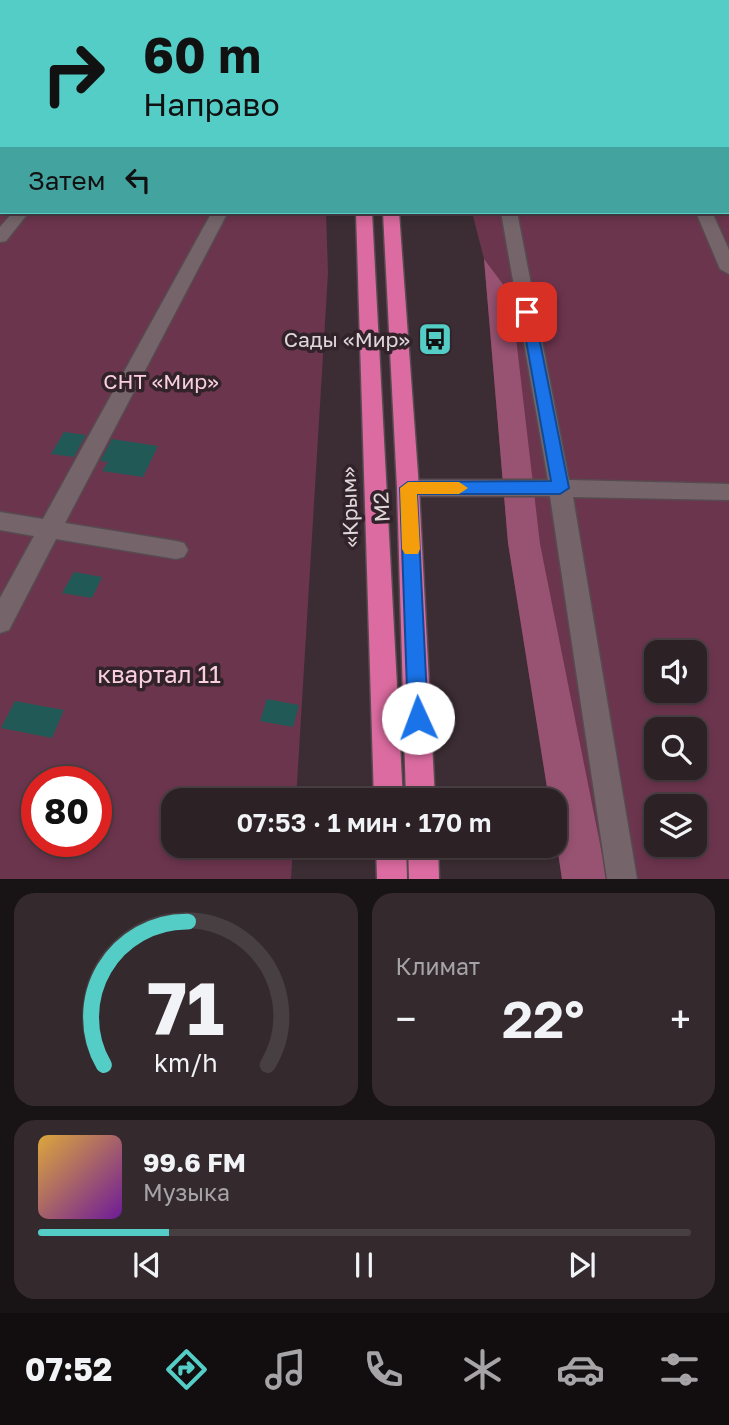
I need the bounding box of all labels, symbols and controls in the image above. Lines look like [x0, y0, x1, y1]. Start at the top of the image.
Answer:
text: 60 m [143, 25, 261, 84]
icon: right [28, 28, 119, 119]
text: Направо [143, 85, 280, 123]
icon: left [119, 161, 157, 199]
text: Затем [28, 165, 105, 196]
pin [497, 282, 557, 342]
icon: arrive [508, 293, 546, 331]
bus stop icon: Сады «Мир» [416, 320, 454, 358]
place label: Сады «Мир» [284, 326, 410, 352]
park label: СНТ «Мир» [103, 368, 219, 394]
street label: «Крым» [335, 466, 363, 548]
street label: М2 [367, 491, 395, 523]
map controls [644, 640, 707, 857]
button: sound [644, 640, 707, 703]
park label: квартал 11 [97, 659, 221, 688]
position arrow [381, 681, 455, 755]
button: search [644, 717, 707, 780]
speed limit sign: 80 [21, 766, 112, 857]
button: layers [644, 794, 707, 857]
text: 07:53 · 1 мин · 170 m [236, 807, 492, 838]
text: Климат [396, 952, 480, 980]
text: 71 [147, 965, 224, 1052]
text: 22° [502, 987, 585, 1049]
text: − [396, 996, 416, 1041]
text: + [670, 996, 691, 1041]
text: km/h [154, 1047, 218, 1078]
text: 99.6 FM [143, 1147, 246, 1178]
text: Музыка [143, 1178, 230, 1206]
icon: previous [128, 1246, 166, 1284]
icon: pause [345, 1246, 383, 1284]
icon: next [563, 1246, 601, 1284]
icon: directions [162, 1345, 211, 1394]
icon: music [261, 1345, 310, 1394]
icon: phone [359, 1345, 408, 1394]
icon: climate [458, 1345, 507, 1394]
icon: car [556, 1345, 605, 1394]
icon: filters [655, 1345, 704, 1394]
text: 07:52 [25, 1350, 112, 1388]

